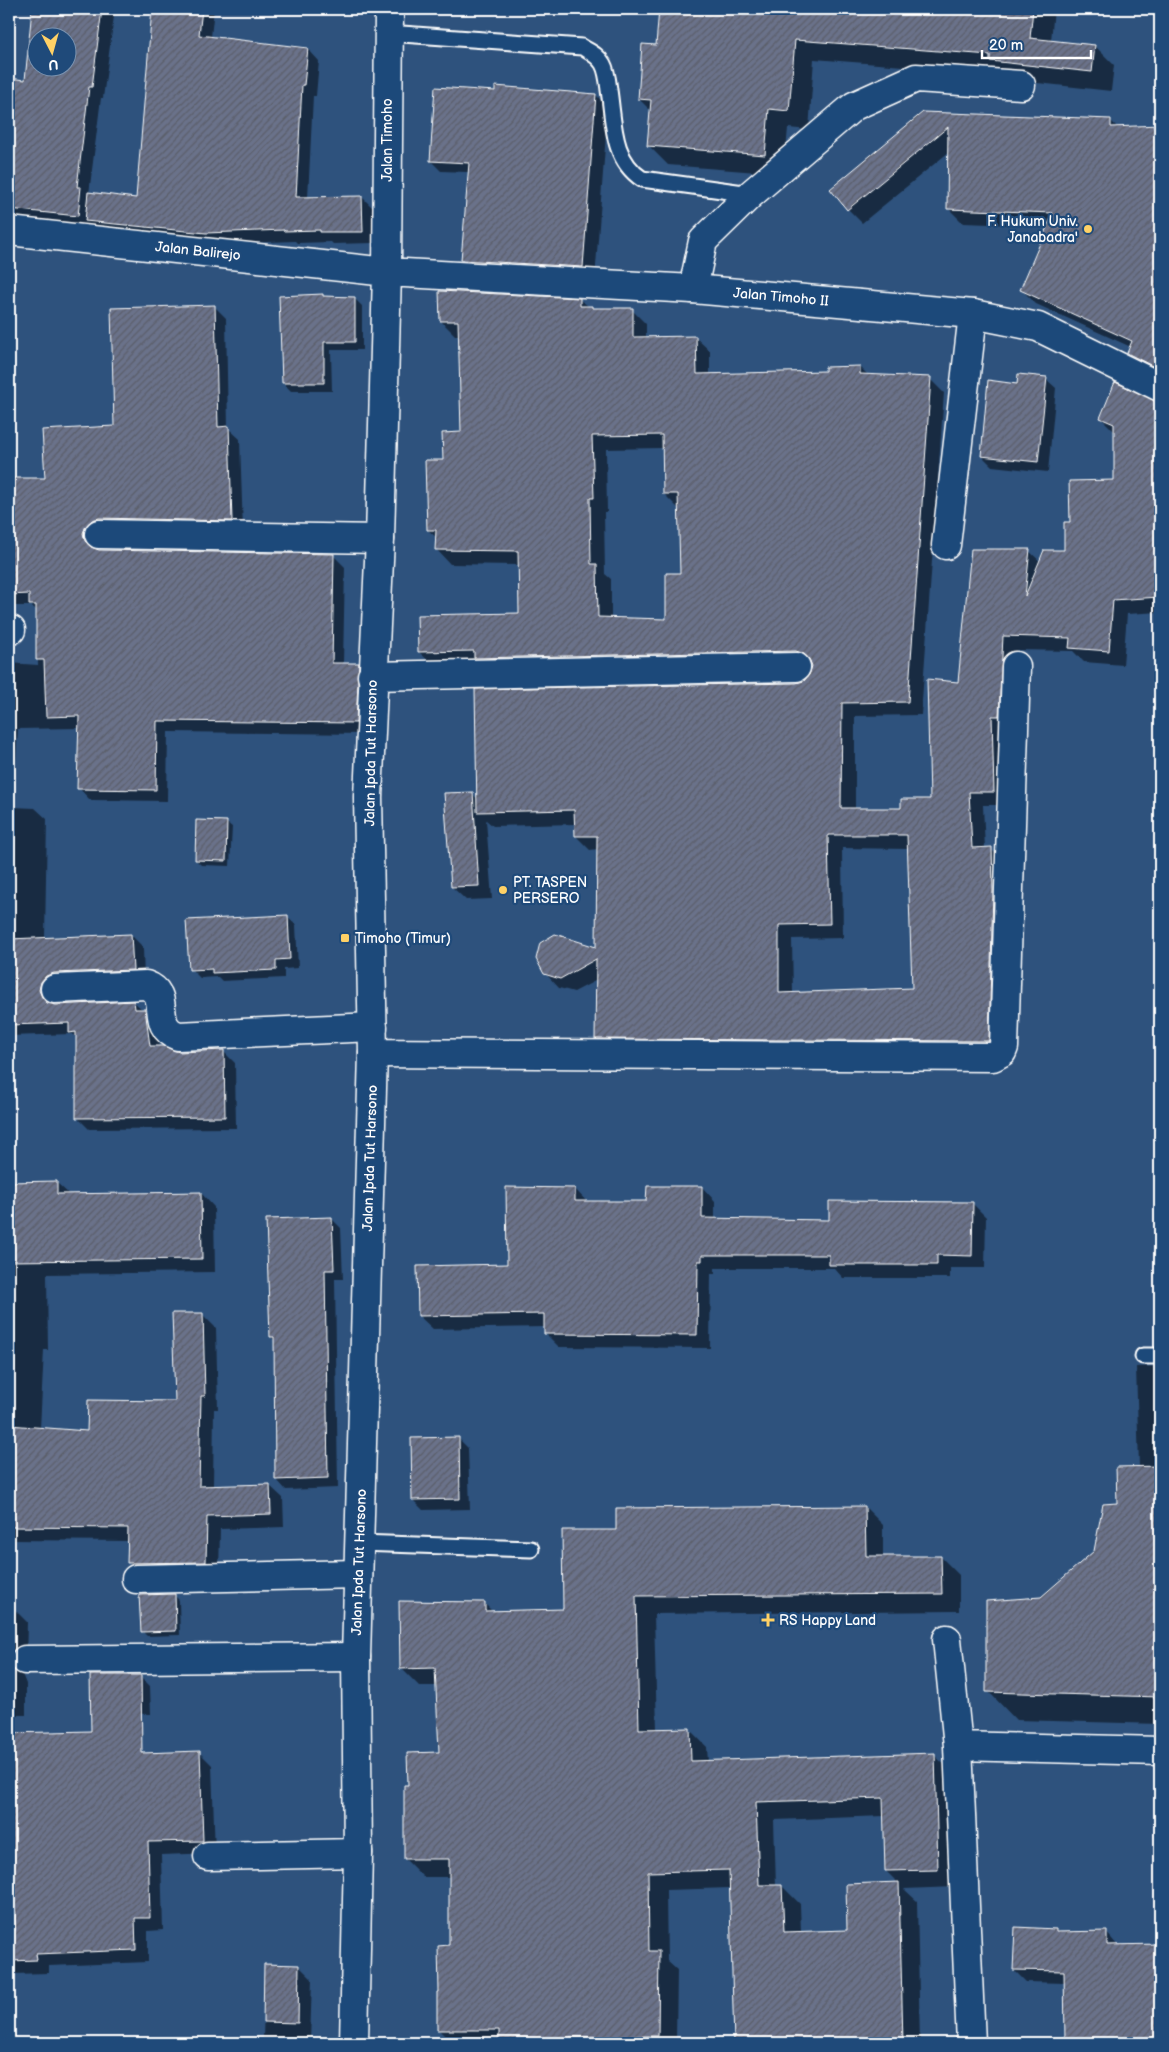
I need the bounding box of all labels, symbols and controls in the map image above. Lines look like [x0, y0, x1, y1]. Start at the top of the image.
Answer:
north arrow [28, 28, 78, 78]
scale bar [982, 28, 1090, 60]
text: 20 m [989, 36, 1023, 55]
text: U [47, 55, 59, 73]
street label: Jalan Timoho [379, 98, 396, 182]
place label: F. Hukum Univ. Janabadra' [987, 213, 1078, 246]
marker: F. Hukum Univ. Janabadra' [1082, 223, 1094, 235]
street label: Jalan Balirejo [154, 238, 242, 264]
street label: Jalan Timoho II [732, 284, 830, 310]
street label: Jalan Ipda Tut Harsono [361, 680, 381, 826]
place label: PT. TASPEN PERSERO [513, 874, 587, 907]
marker: PT. TASPEN PERSERO [497, 884, 509, 896]
place label: Timoho (Timur) [355, 930, 451, 947]
marker: Timoho (Timur) [339, 932, 351, 944]
street label: Jalan Ipda Tut Harsono [359, 1084, 381, 1232]
street label: Jalan Ipda Tut Harsono [348, 1488, 370, 1636]
place label: RS Happy Land [779, 1612, 876, 1629]
marker: RS Happy Land [761, 1613, 775, 1627]

